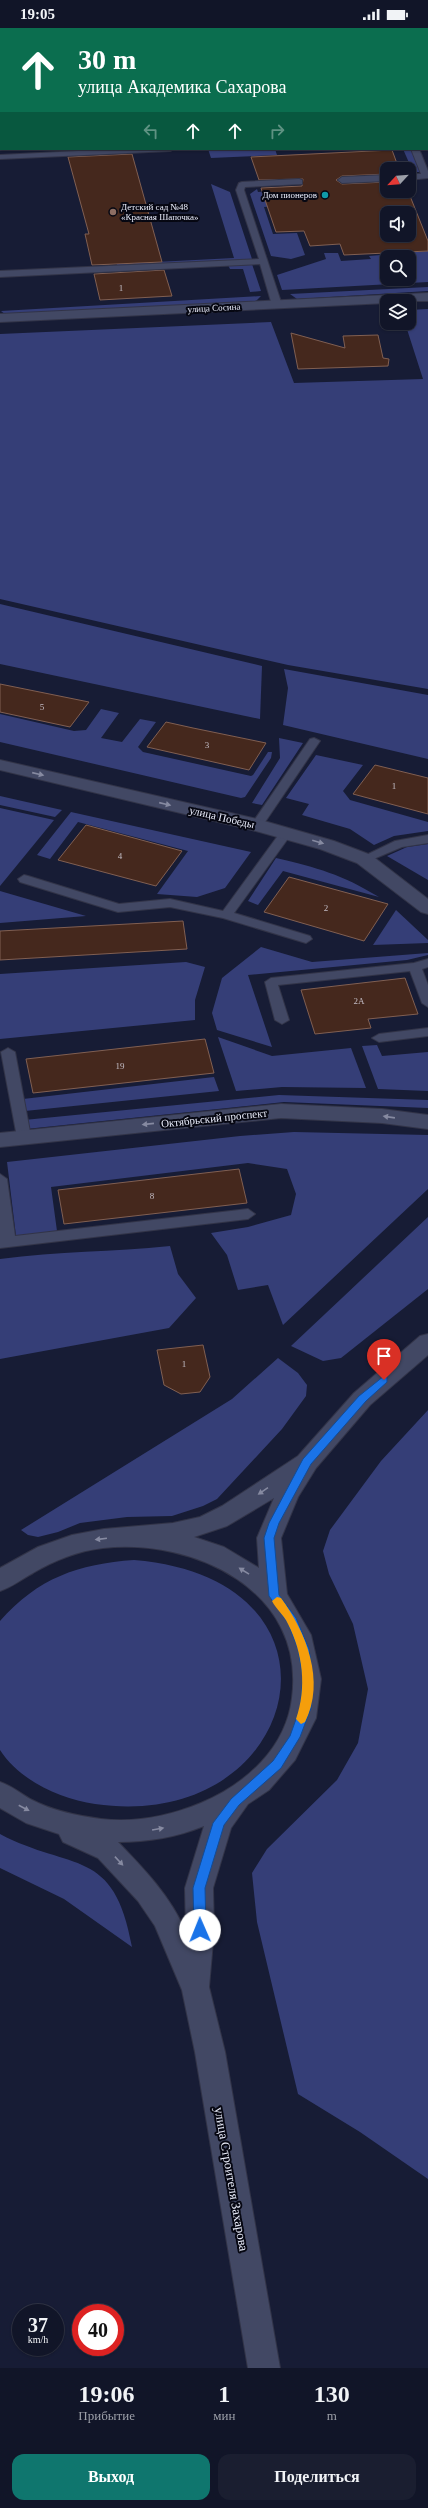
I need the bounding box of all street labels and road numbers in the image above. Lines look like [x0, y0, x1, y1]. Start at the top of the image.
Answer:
street label: улица Сосина [187, 302, 241, 314]
street label: улица Победы [188, 804, 256, 830]
street label: Октябрьский проспект [160, 1106, 268, 1130]
street label: улица Строителя Захарова [211, 2106, 252, 2252]

